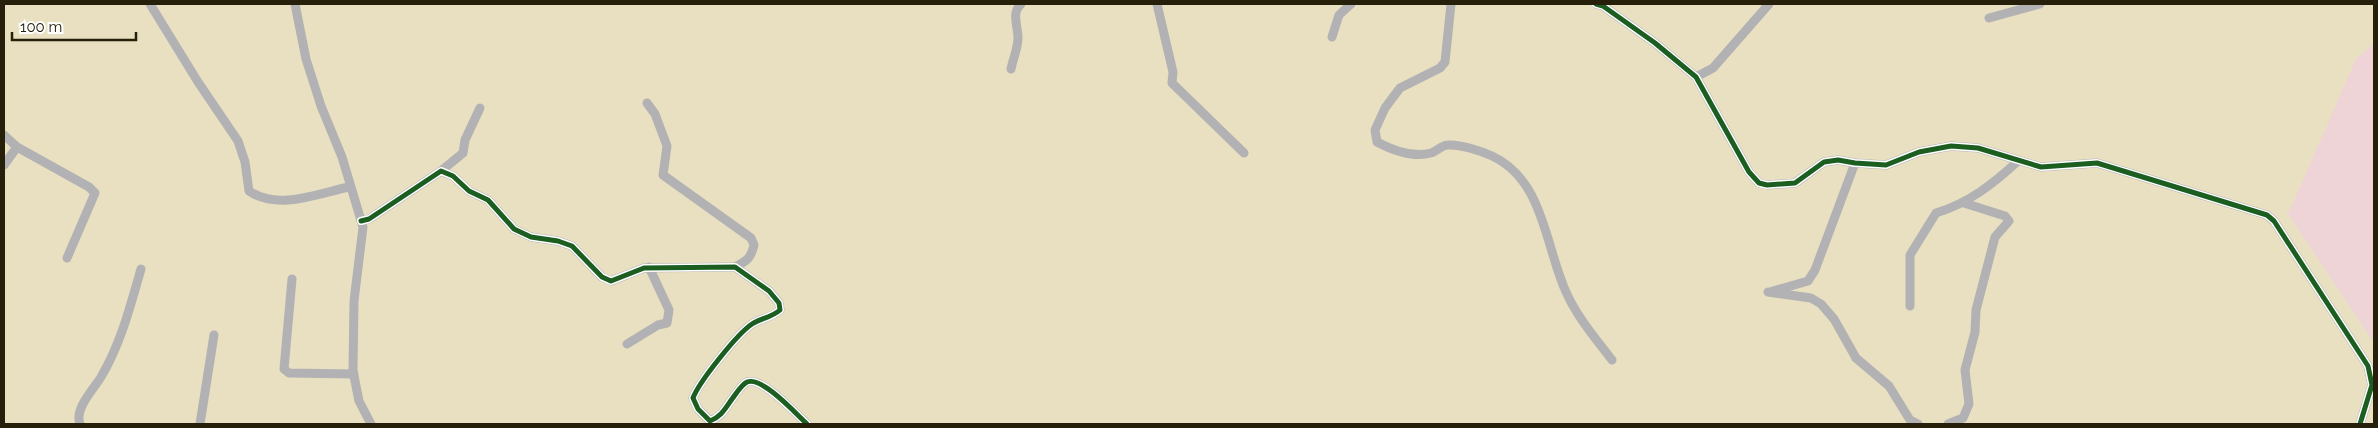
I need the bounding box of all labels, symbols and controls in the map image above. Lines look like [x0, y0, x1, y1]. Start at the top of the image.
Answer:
scale bar [12, 10, 136, 42]
text: 100 m [20, 18, 62, 36]

